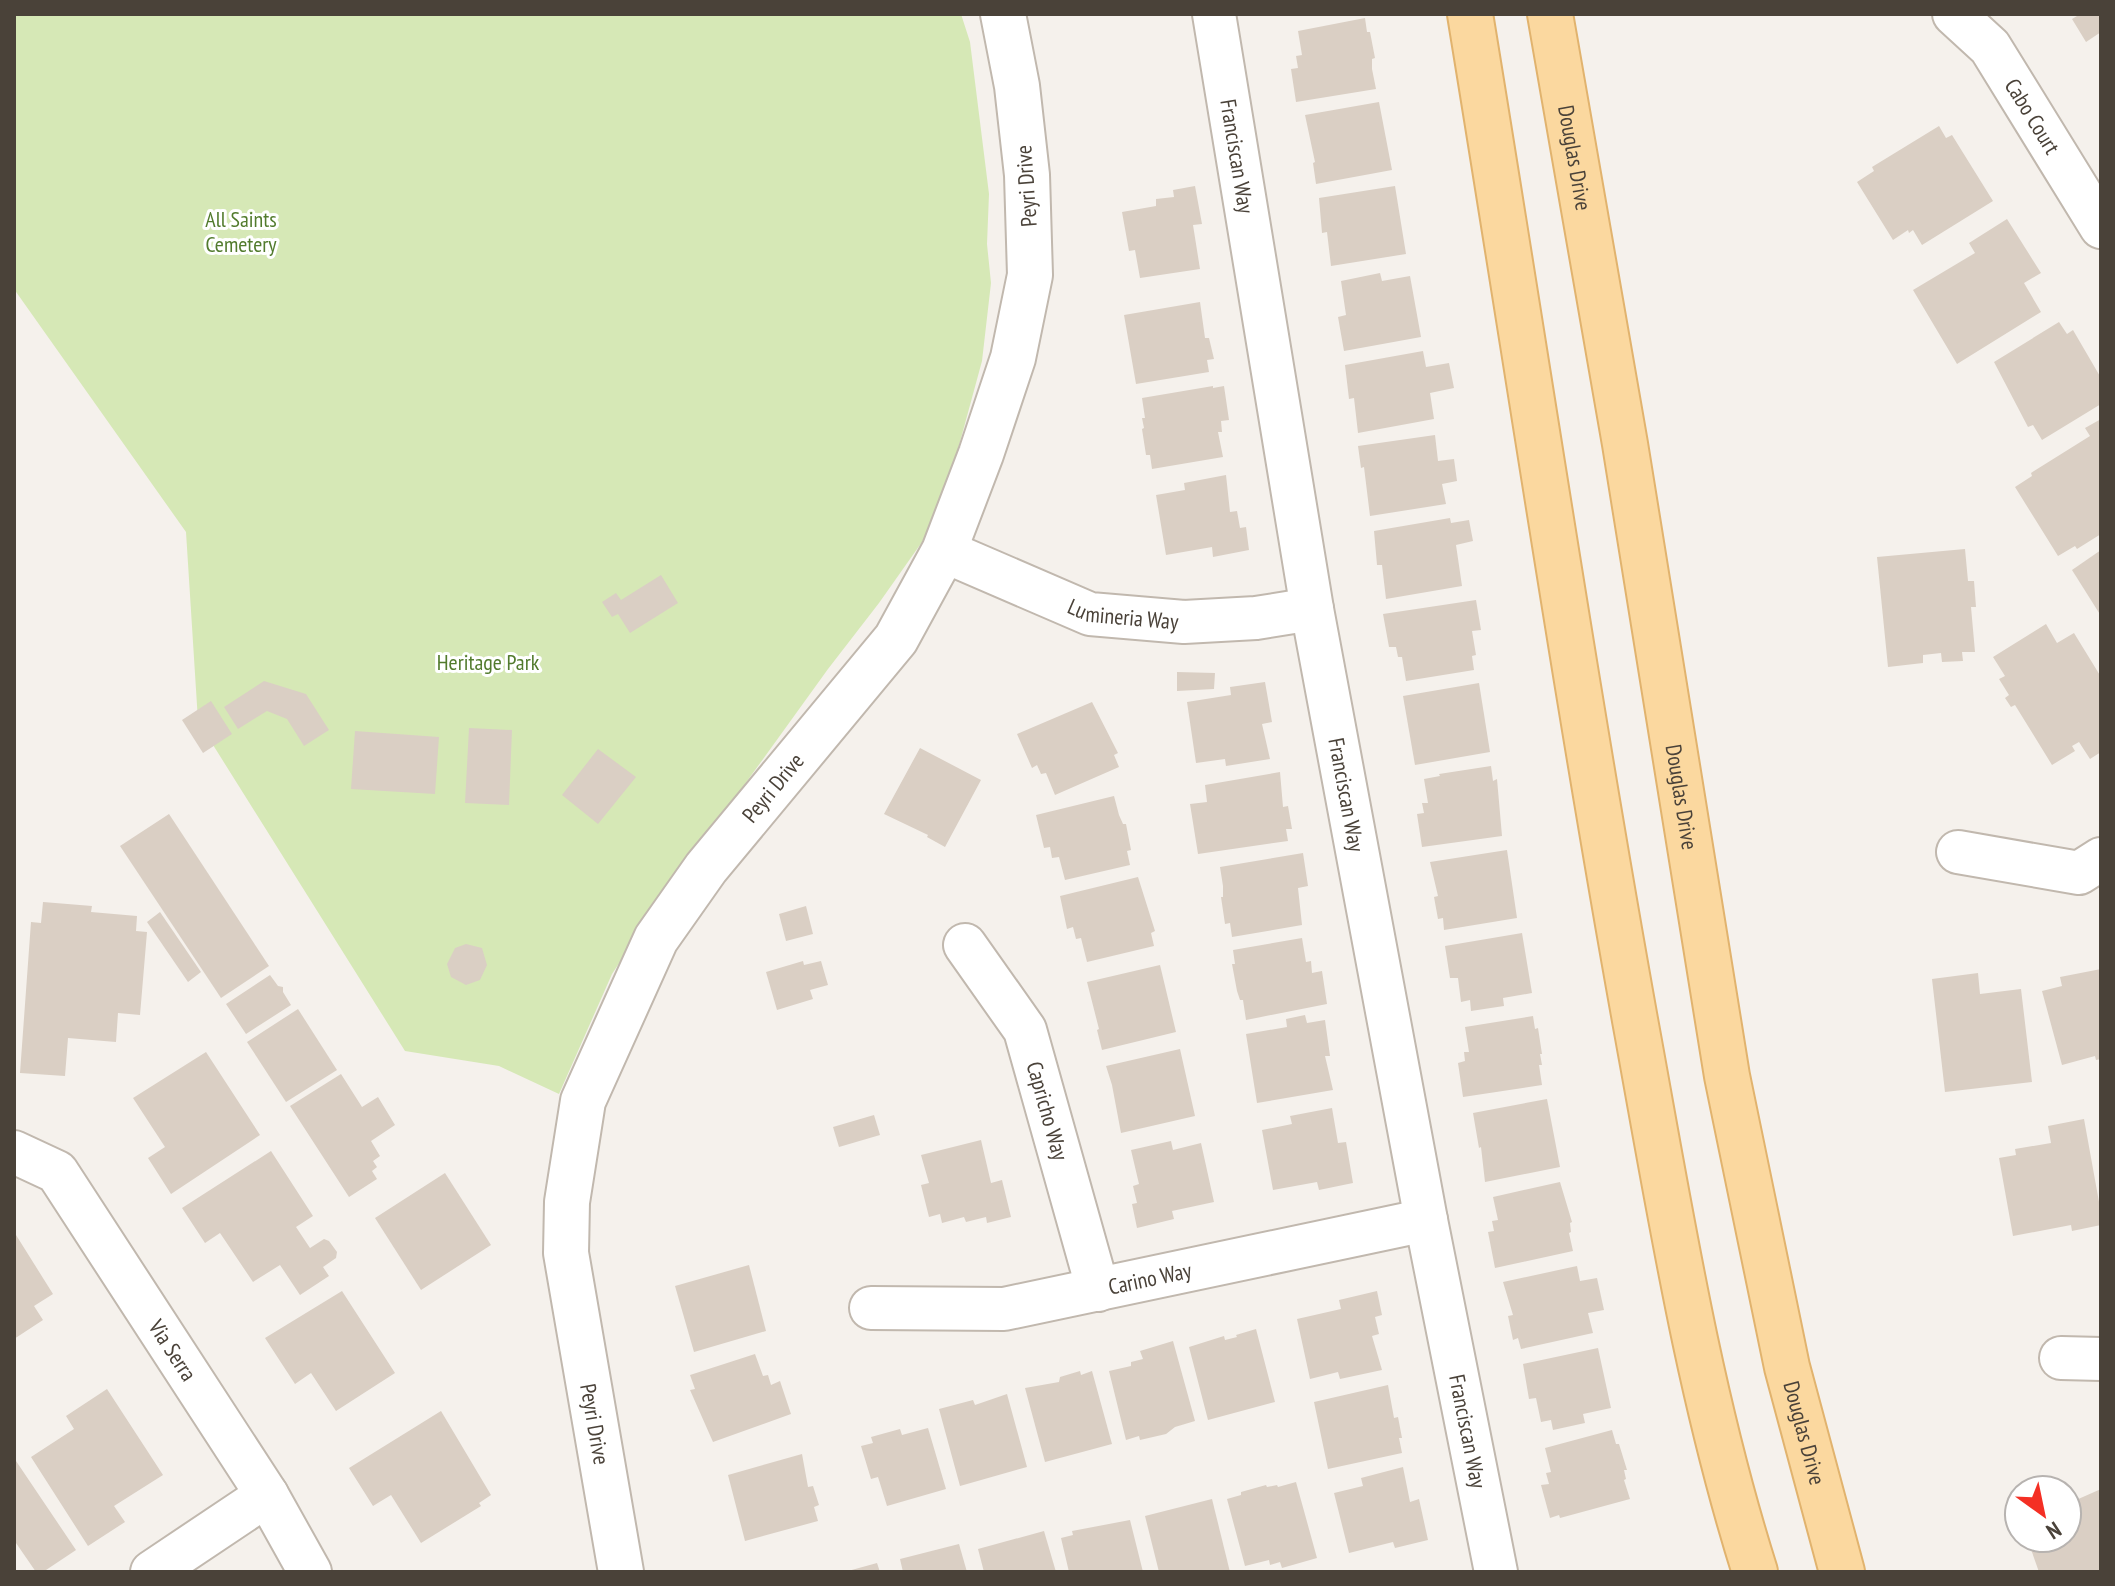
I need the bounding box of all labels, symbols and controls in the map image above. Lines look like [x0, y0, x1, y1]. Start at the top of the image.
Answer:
street label: Cabo Court [1999, 73, 2066, 159]
street label: Franciscan Way [1214, 97, 1261, 216]
street label: Douglas Drive [1552, 103, 1598, 213]
street label: Peyri Drive [1009, 144, 1043, 228]
park label: All Saints Cemetery [205, 205, 277, 258]
street label: Lumineria Way [1064, 592, 1180, 636]
park label: Heritage Park [437, 648, 540, 676]
street label: Franciscan Way [1322, 735, 1371, 855]
street label: Douglas Drive [1660, 742, 1704, 852]
street label: Peyri Drive [736, 747, 810, 828]
street label: Capricho Way [1020, 1058, 1075, 1164]
street label: Carino Way [1106, 1256, 1195, 1301]
street label: Via Serra [142, 1313, 203, 1386]
street label: Franciscan Way [1443, 1372, 1493, 1491]
street label: Douglas Drive [1777, 1378, 1832, 1488]
street label: Peyri Drive [574, 1381, 616, 1467]
north arrow [2003, 1474, 2083, 1554]
text: N [2041, 1516, 2067, 1546]

